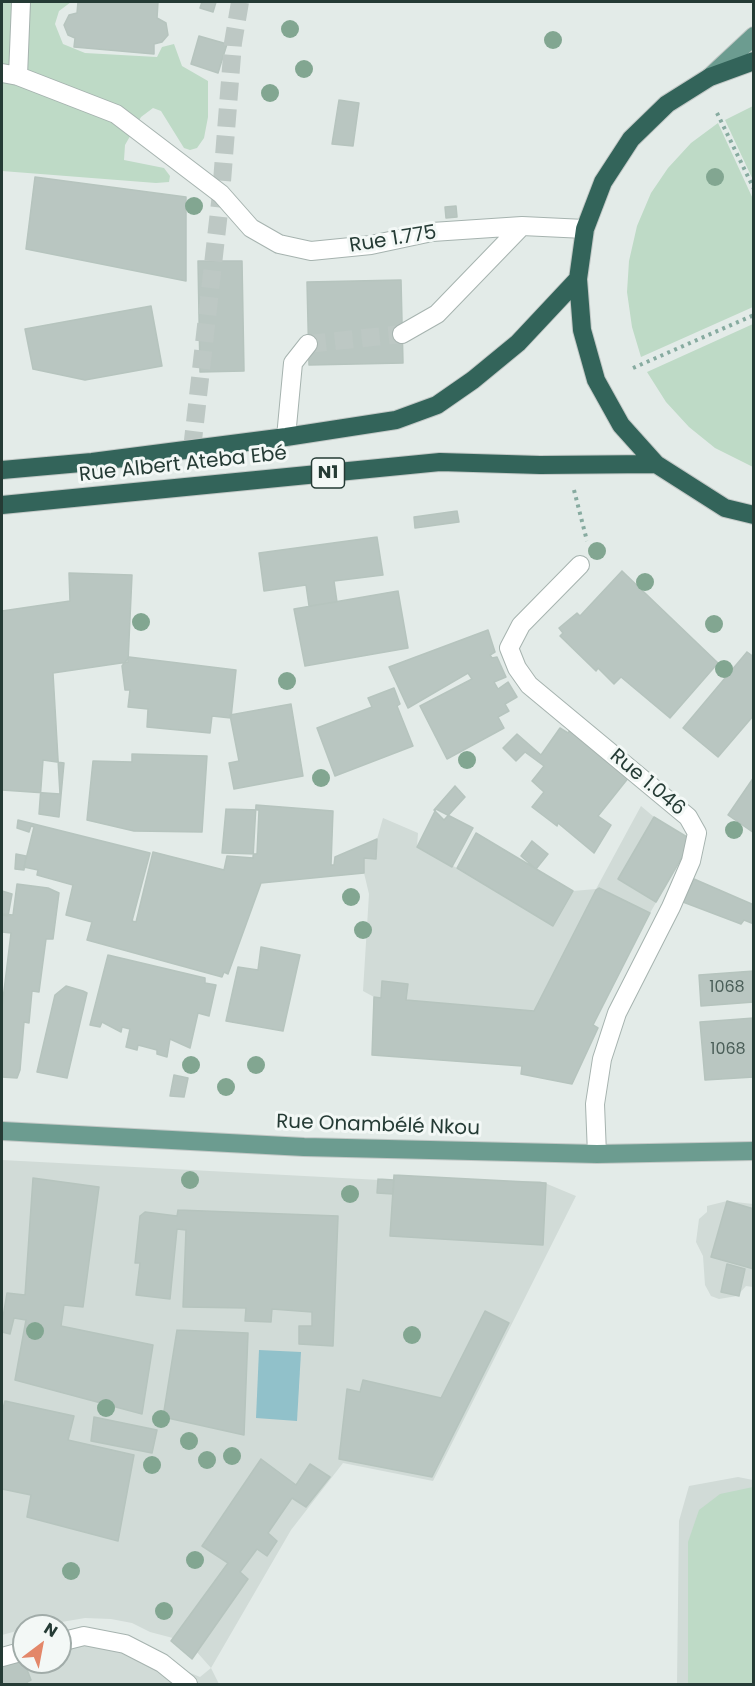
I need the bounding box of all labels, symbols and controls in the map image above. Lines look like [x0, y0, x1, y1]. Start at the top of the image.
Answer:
street label: Rue 1.775 [348, 221, 438, 259]
street label: Rue Albert Ateba Ebé [78, 442, 288, 488]
road number: N1 [312, 458, 344, 488]
street label: Rue 1.046 [604, 745, 690, 821]
house number: 1068 [709, 978, 745, 998]
house number: 1068 [710, 1040, 746, 1060]
street label: Rue Onambélé Nkou [276, 1110, 480, 1142]
north arrow [12, 1614, 72, 1674]
text: N [40, 1617, 62, 1643]

